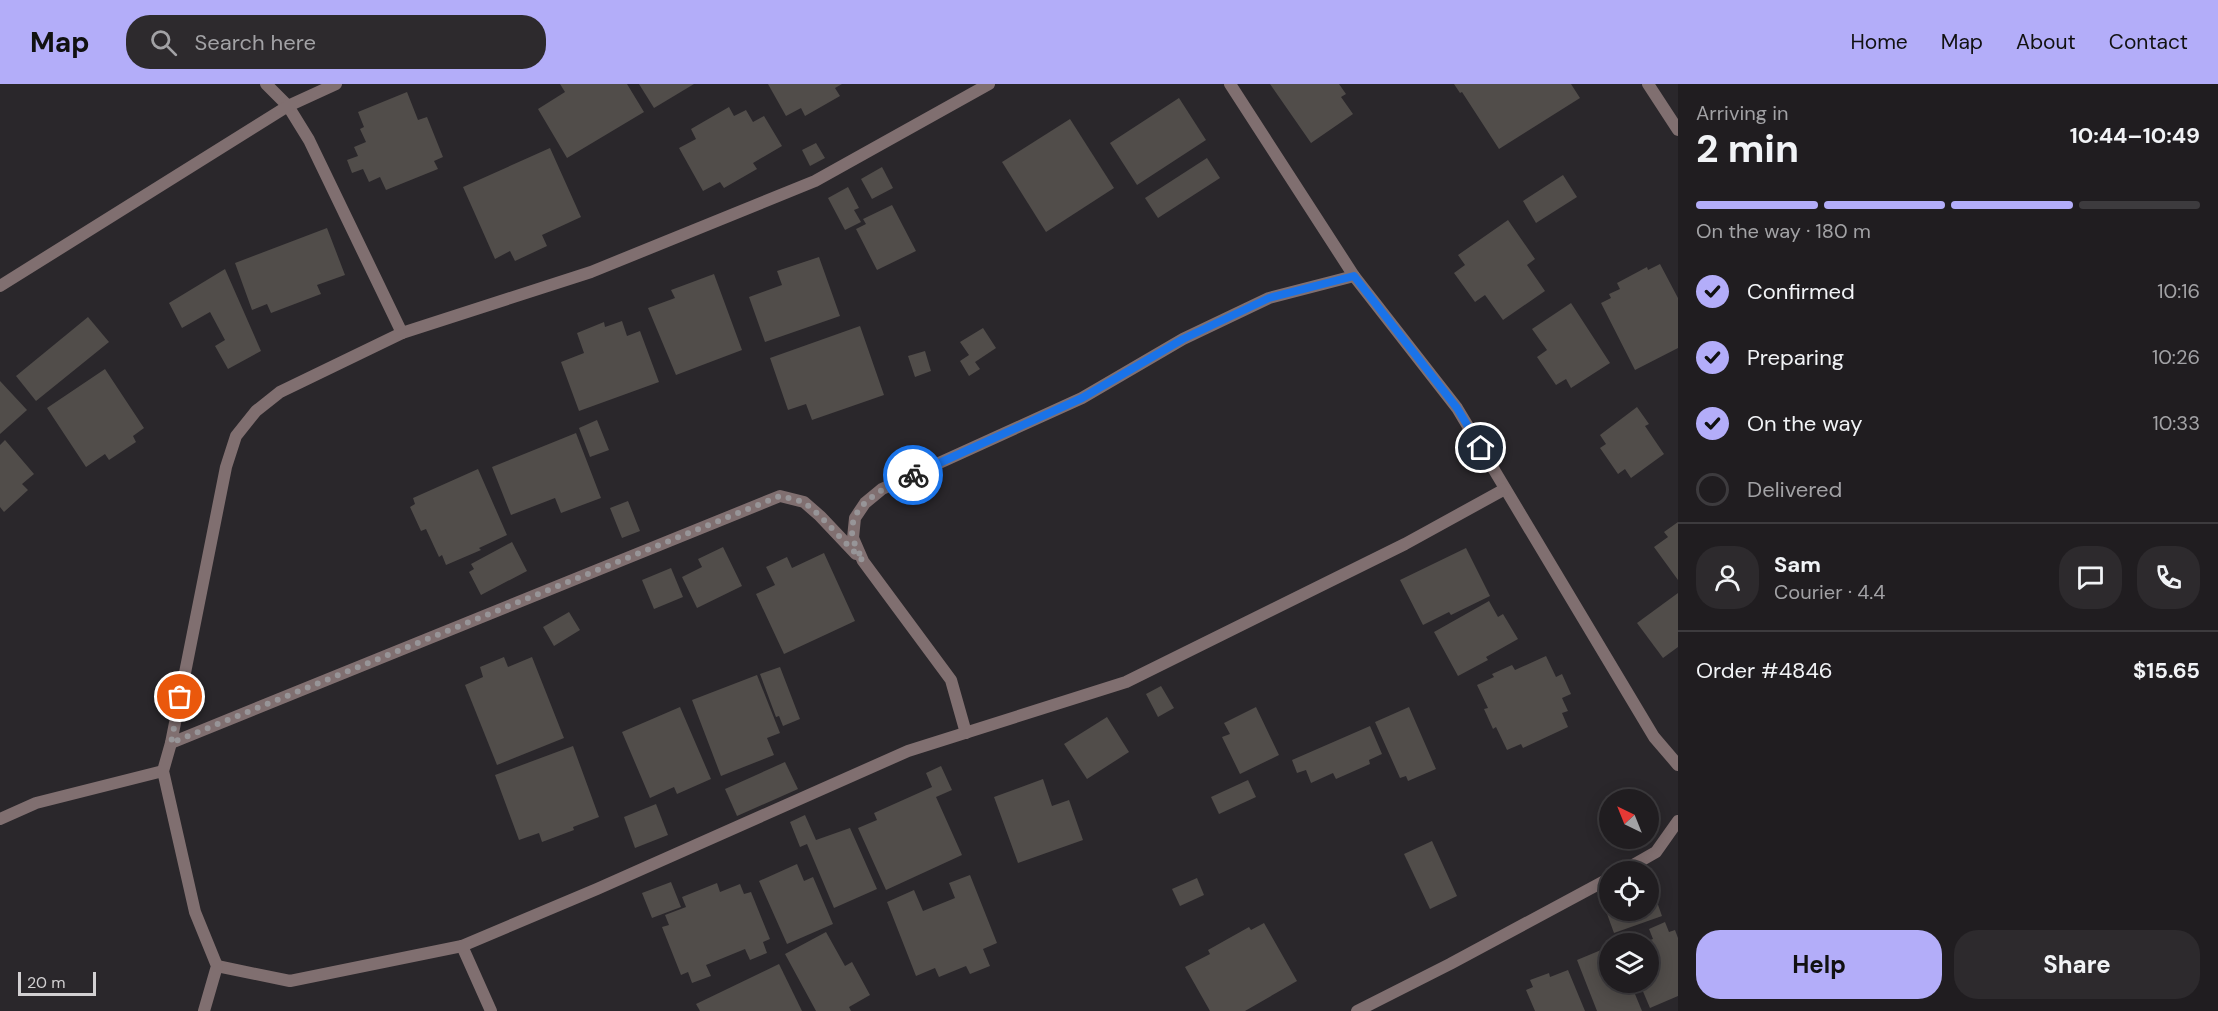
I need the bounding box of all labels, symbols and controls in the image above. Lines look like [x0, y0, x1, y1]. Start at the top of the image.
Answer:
search box [126, 15, 546, 69]
text: Map [30, 24, 90, 61]
icon: search [147, 26, 180, 59]
text: Search here [195, 28, 316, 57]
text: Home [1850, 28, 1908, 56]
text: Map [1941, 28, 1983, 56]
text: About [2016, 28, 2076, 56]
text: Contact [2109, 28, 2188, 56]
text: Arriving in [1696, 100, 1788, 126]
text: 10:44–10:49 [2070, 121, 2200, 150]
text: 2 min [1696, 123, 1799, 174]
text: On the way · 180 m [1696, 218, 1871, 244]
icon: check [1696, 275, 1729, 308]
text: Confirmed [1747, 277, 1855, 306]
text: 10:16 [2157, 278, 2200, 304]
icon: check [1696, 341, 1729, 374]
text: Preparing [1747, 343, 1844, 372]
text: 10:26 [2152, 344, 2200, 370]
icon: check [1696, 407, 1729, 440]
text: On the way [1747, 409, 1862, 438]
text: 10:33 [2152, 410, 2200, 436]
pin [1455, 422, 1506, 473]
icon: home [1464, 431, 1497, 464]
courier [883, 445, 943, 505]
icon: bike [897, 459, 930, 492]
text: Delivered [1747, 475, 1842, 504]
button: person [1696, 546, 1759, 609]
button: chat [2059, 546, 2122, 609]
button: phone [2137, 546, 2200, 609]
text: Sam [1774, 550, 1821, 579]
text: Courier · 4.4 [1774, 579, 1885, 605]
text: Order #4846 [1696, 656, 1833, 685]
text: $15.65 [2133, 656, 2200, 685]
pin [154, 671, 205, 722]
icon: bag [163, 680, 196, 713]
north arrow [1599, 789, 1659, 849]
map controls [1599, 789, 1659, 993]
button: locate [1599, 861, 1659, 921]
button: Help [1696, 930, 1942, 999]
button: Share [1954, 930, 2200, 999]
button: layers [1599, 933, 1659, 993]
scale bar [18, 969, 96, 996]
text: 20 m [27, 972, 66, 993]

